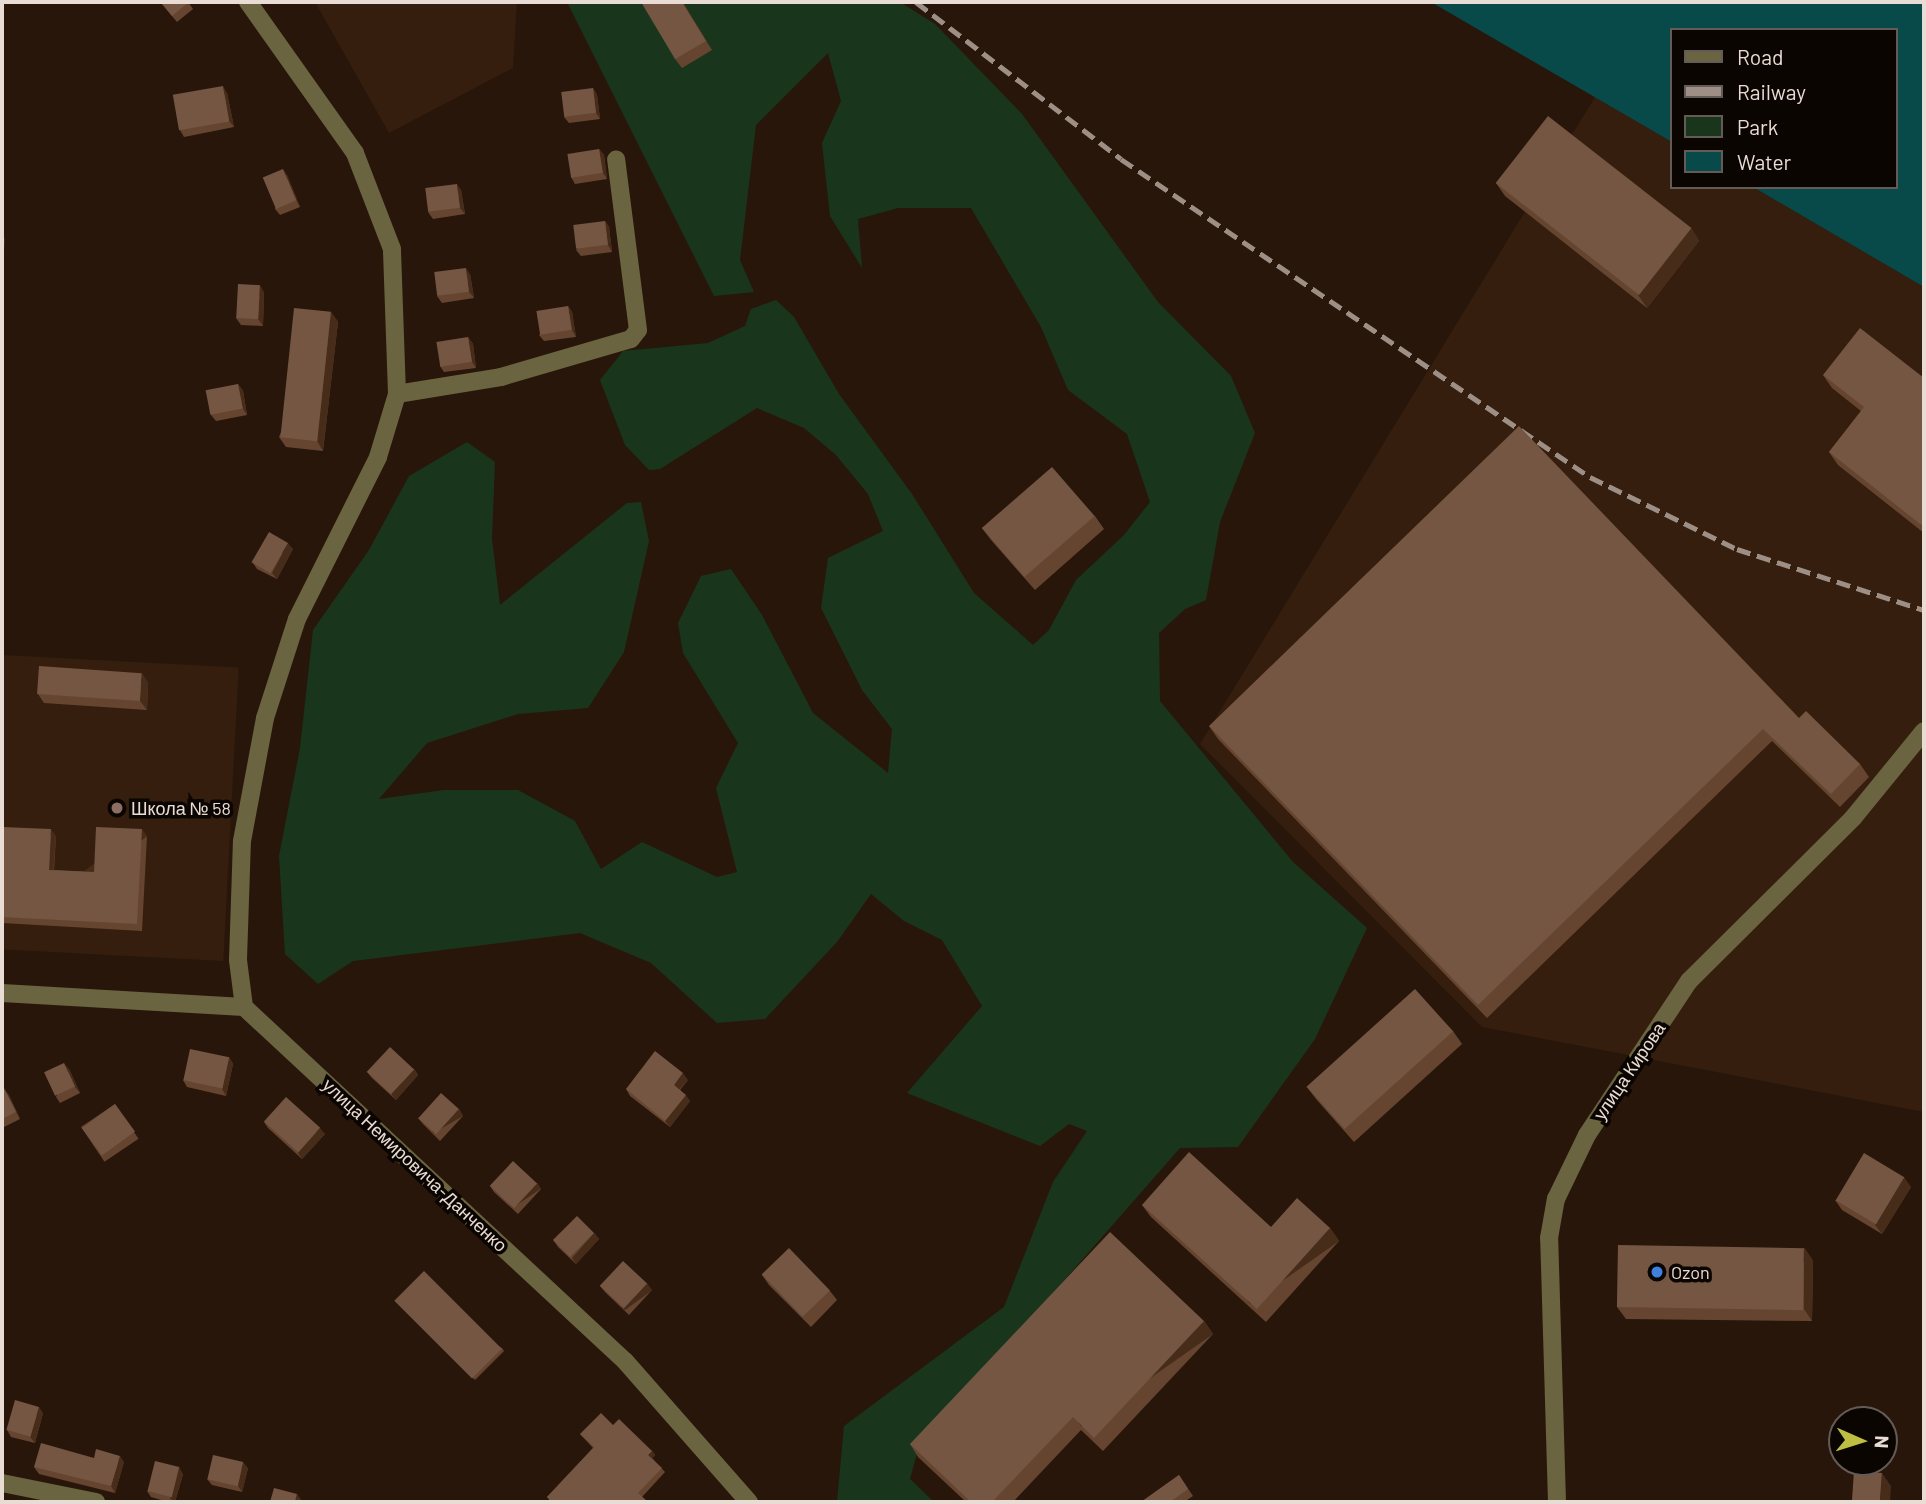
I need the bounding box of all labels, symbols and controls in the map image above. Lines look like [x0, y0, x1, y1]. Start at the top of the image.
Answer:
legend [1671, 28, 1898, 189]
text: Road [1737, 44, 1783, 69]
text: Railway [1737, 79, 1806, 104]
text: Park [1737, 114, 1778, 139]
text: Water [1737, 149, 1791, 174]
place label: Школа № 58 [131, 797, 231, 819]
marker: Школа № 58 [109, 800, 125, 816]
street label: улица Кирова [1588, 1018, 1670, 1124]
street label: улица Немировича-Данченко [318, 1074, 512, 1256]
place label: Ozon [1671, 1261, 1710, 1283]
marker: Ozon [1649, 1264, 1665, 1280]
north arrow [1828, 1406, 1898, 1476]
text: N [1871, 1435, 1894, 1449]

